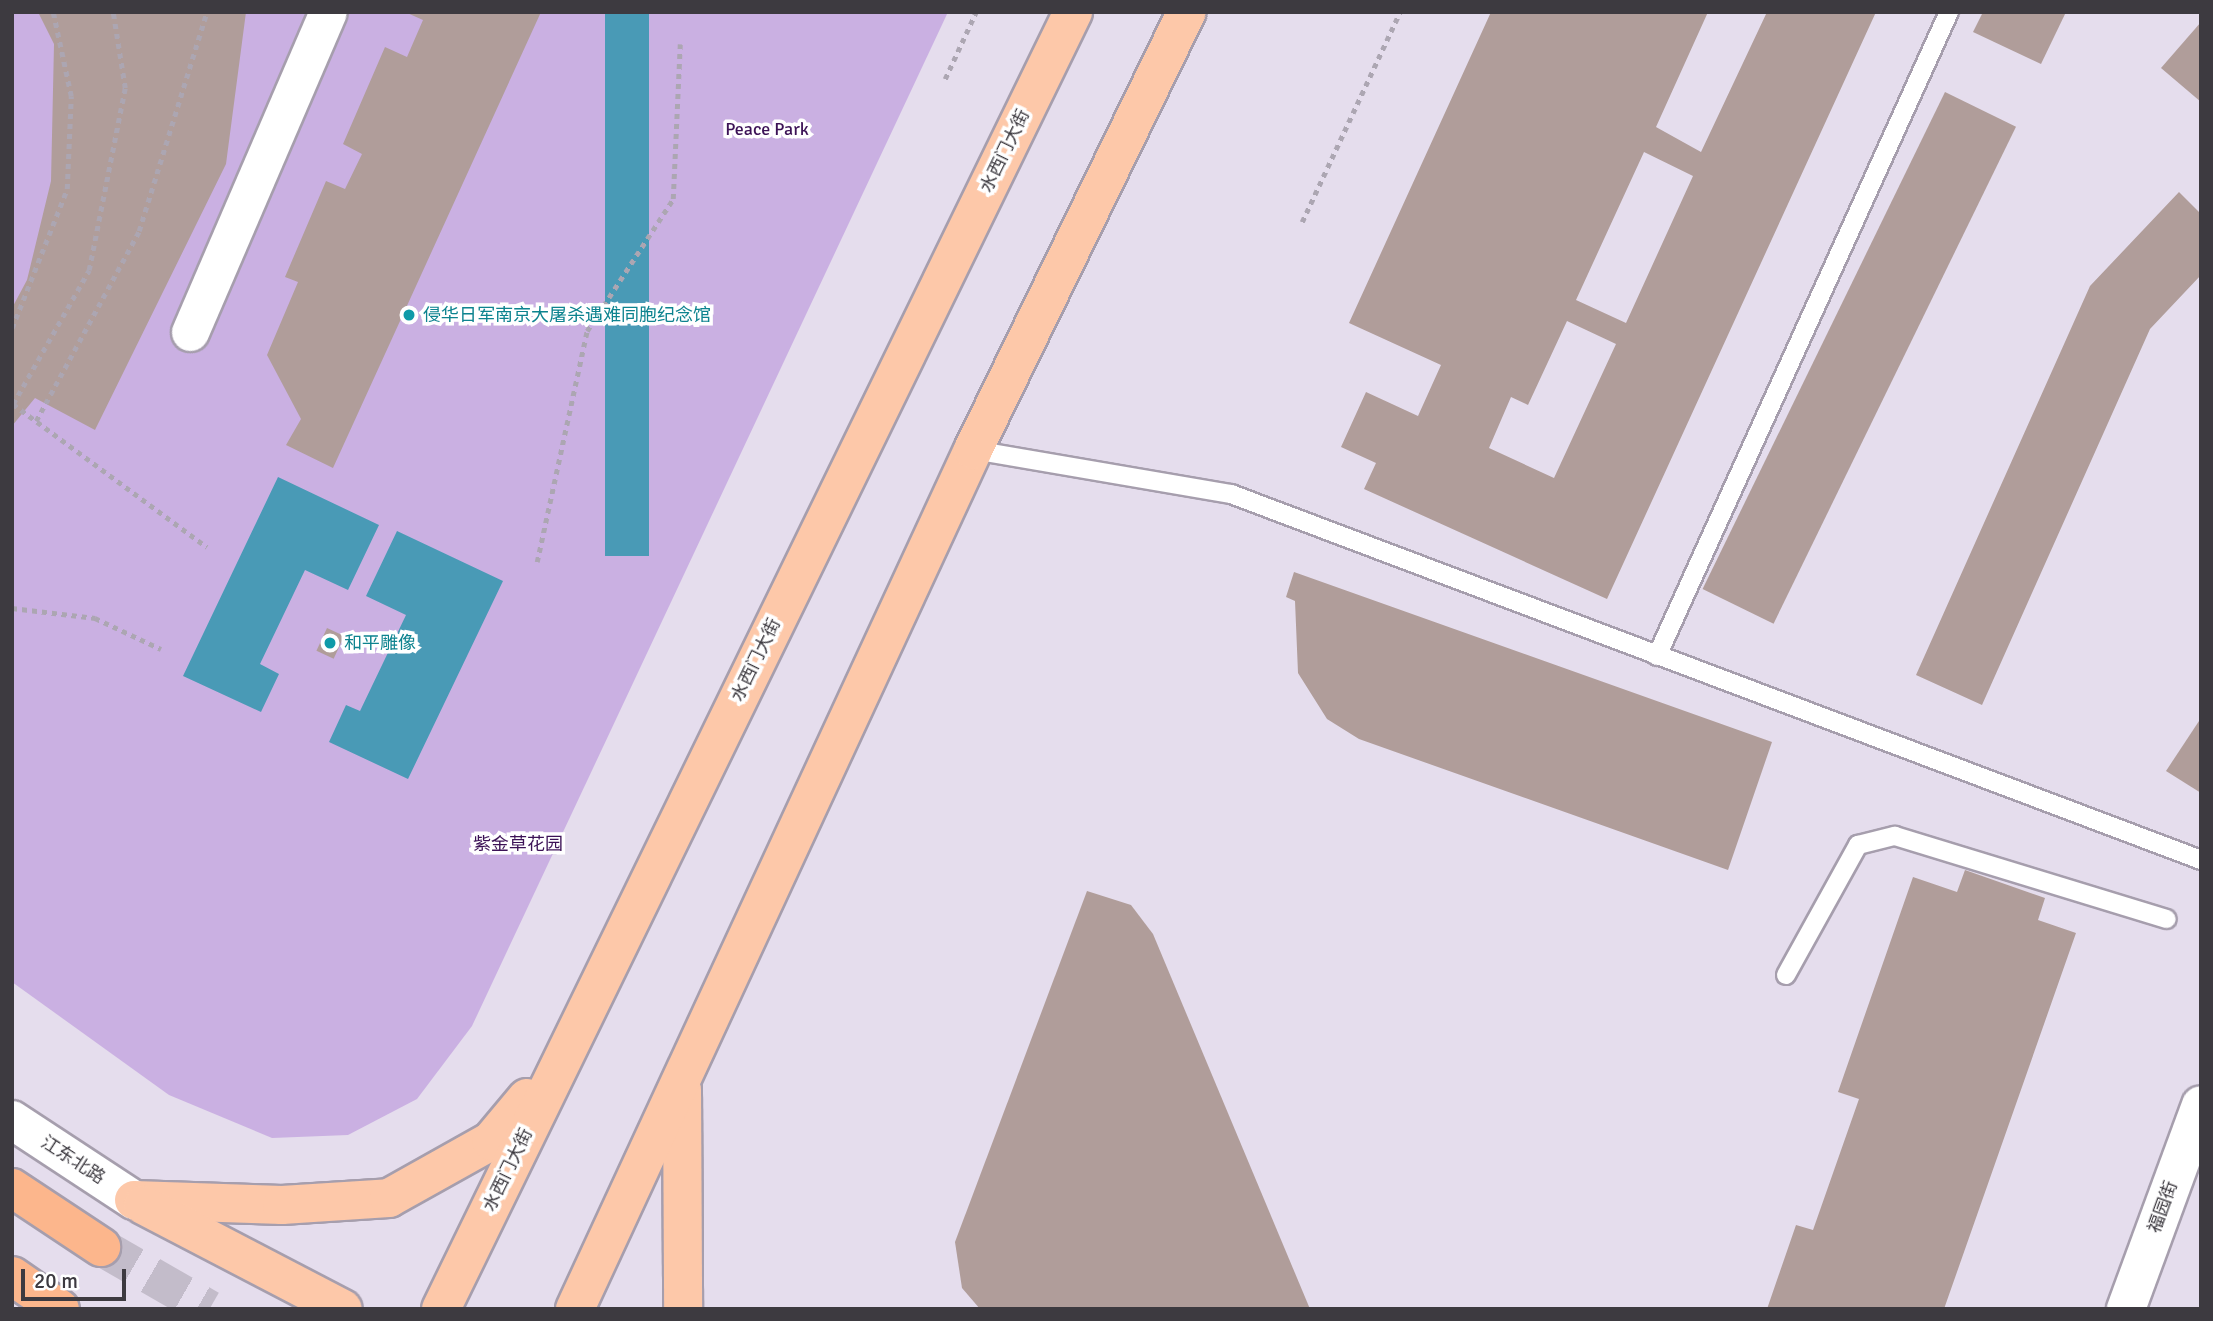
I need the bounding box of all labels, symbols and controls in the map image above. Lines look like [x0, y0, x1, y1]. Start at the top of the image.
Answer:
street label: 水西门大街 [976, 106, 1034, 196]
park label: Peace Park [725, 118, 809, 140]
place label: 侵华日军南京大屠杀遇难同胞纪念馆 [423, 304, 711, 326]
marker: 侵华日军南京大屠杀遇难同胞纪念馆 [401, 307, 417, 323]
street label: 水西门大街 [727, 615, 785, 705]
place label: 和平雕像 [344, 632, 416, 654]
marker: 和平雕像 [322, 635, 338, 651]
park label: 紫金草花园 [473, 833, 563, 855]
street label: 水西门大街 [479, 1125, 537, 1215]
street label: 江东北路 [37, 1131, 109, 1189]
street label: 福园街 [2144, 1178, 2182, 1236]
scale bar [24, 1254, 130, 1298]
text: 20 m [34, 1268, 78, 1294]

